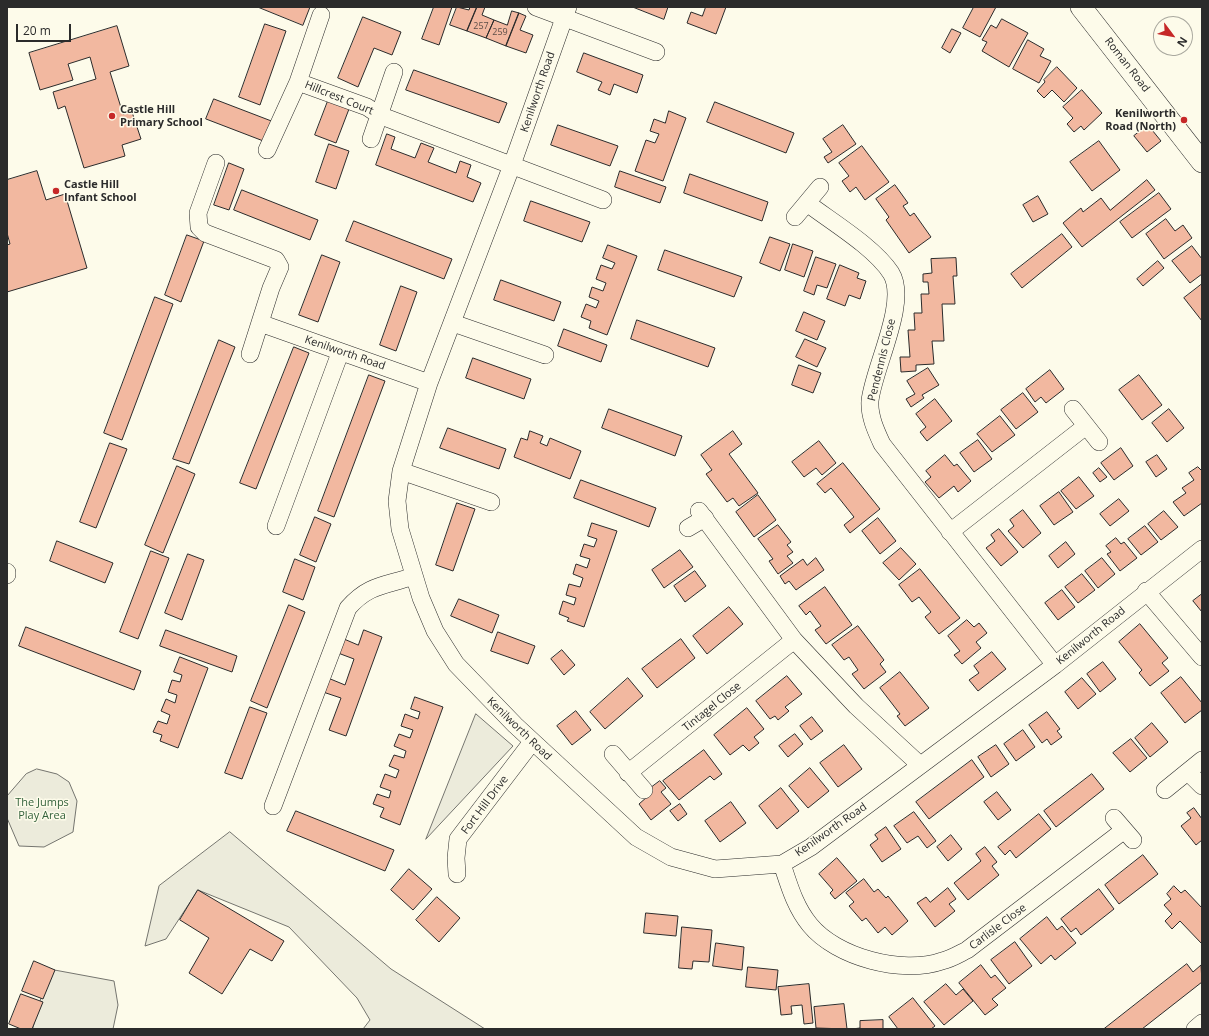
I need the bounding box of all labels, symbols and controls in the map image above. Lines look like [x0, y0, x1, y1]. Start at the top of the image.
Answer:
scale bar [18, 16, 73, 42]
north arrow [1153, 16, 1193, 56]
house number: 257 [473, 21, 489, 31]
text: 20 m [23, 22, 51, 39]
house number: 259 [492, 27, 508, 37]
text: N [1174, 34, 1191, 50]
street label: Roman Road [1102, 35, 1152, 95]
street label: Kenilworth Road [518, 50, 558, 134]
street label: Hillcrest Court [303, 78, 375, 118]
place label: Castle Hill Primary School [120, 103, 203, 129]
place label: Kenilworth Road (North) [1105, 107, 1176, 133]
marker: Castle Hill Primary School [107, 111, 117, 121]
marker: Kenilworth Road (North) [1179, 115, 1189, 125]
place label: Castle Hill Infant School [64, 178, 137, 204]
marker: Castle Hill Infant School [51, 186, 61, 196]
street label: Pendennis Close [865, 317, 899, 403]
street label: Kenilworth Road [303, 333, 387, 373]
street label: Kenilworth Road [1054, 604, 1128, 668]
street label: Tintagel Close [680, 679, 744, 735]
street label: Kenilworth Road [484, 695, 554, 763]
street label: Fort Hill Drive [459, 773, 511, 837]
park label: The Jumps Play Area [15, 796, 69, 822]
street label: Kenilworth Road [793, 800, 869, 860]
street label: Carlisle Close [967, 901, 1029, 953]

